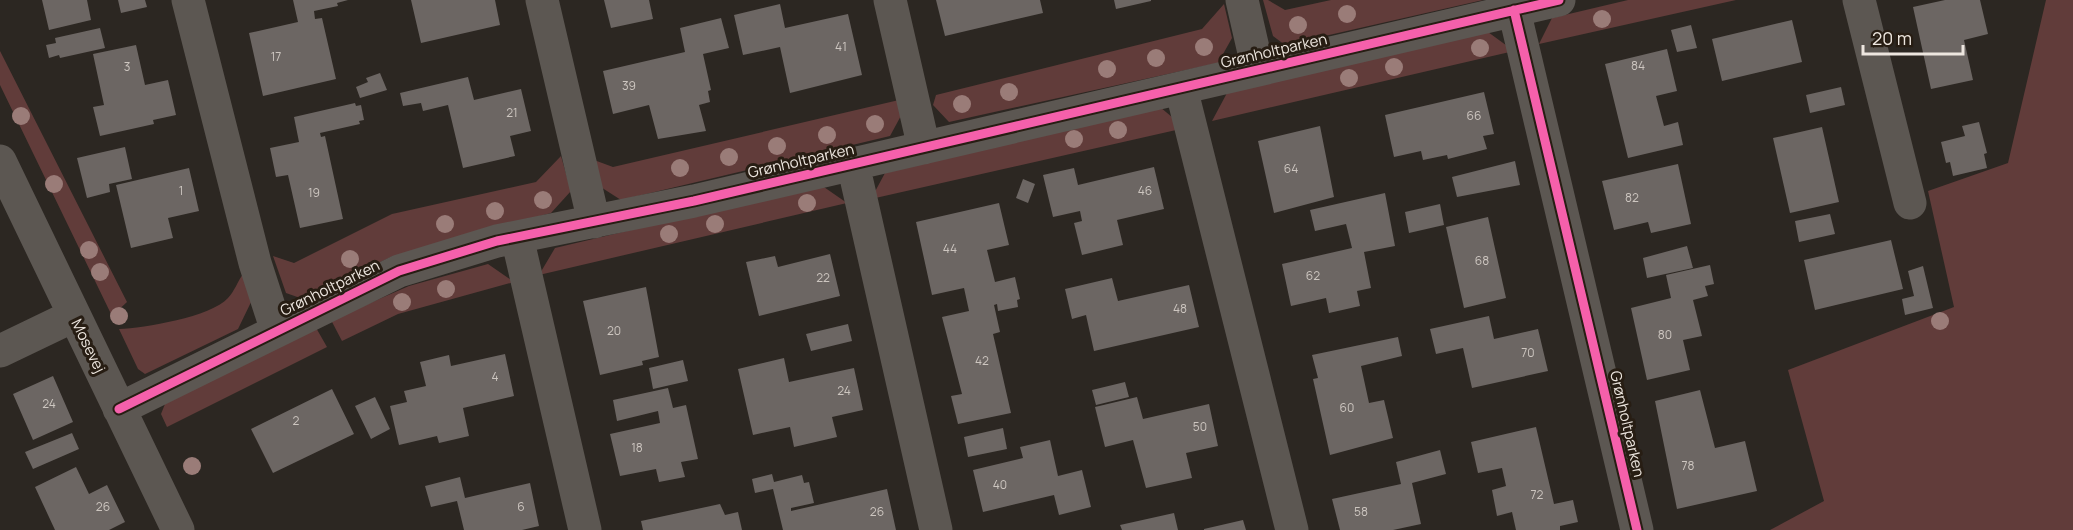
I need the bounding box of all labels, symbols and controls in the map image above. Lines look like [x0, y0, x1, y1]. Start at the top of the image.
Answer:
scale bar [1863, 18, 1964, 56]
text: 20 m [1872, 26, 1912, 50]
street label: Grønholtparken [1219, 28, 1329, 73]
house number: 41 [835, 38, 847, 55]
house number: 17 [271, 48, 281, 65]
house number: 84 [1631, 57, 1645, 74]
house number: 3 [124, 58, 130, 75]
house number: 39 [622, 77, 636, 94]
house number: 21 [506, 104, 518, 121]
house number: 66 [1467, 107, 1481, 124]
street label: Grønholtparken [746, 138, 856, 183]
house number: 64 [1284, 160, 1298, 177]
house number: 1 [179, 182, 183, 199]
house number: 46 [1138, 182, 1152, 199]
house number: 19 [308, 184, 320, 201]
house number: 82 [1625, 189, 1639, 206]
house number: 44 [943, 240, 957, 257]
house number: 68 [1475, 252, 1489, 269]
street label: Grønholtparken [277, 254, 383, 321]
house number: 62 [1306, 267, 1320, 284]
house number: 22 [816, 269, 830, 286]
house number: 48 [1173, 300, 1187, 317]
street label: Mosevej [66, 315, 111, 376]
house number: 20 [607, 322, 621, 339]
house number: 80 [1658, 326, 1672, 343]
house number: 70 [1521, 344, 1535, 361]
house number: 42 [975, 352, 989, 369]
house number: 4 [491, 368, 499, 385]
street label: Grønholtparken [1605, 369, 1650, 479]
house number: 24 [837, 382, 851, 399]
house number: 24 [42, 395, 56, 412]
house number: 60 [1340, 399, 1354, 416]
house number: 2 [293, 412, 300, 429]
house number: 50 [1193, 418, 1207, 435]
house number: 18 [631, 439, 643, 456]
house number: 78 [1682, 457, 1695, 474]
house number: 40 [993, 476, 1007, 493]
house number: 72 [1531, 486, 1544, 503]
house number: 26 [96, 498, 110, 515]
house number: 6 [517, 498, 525, 515]
house number: 26 [870, 503, 884, 520]
house number: 58 [1354, 503, 1368, 520]

